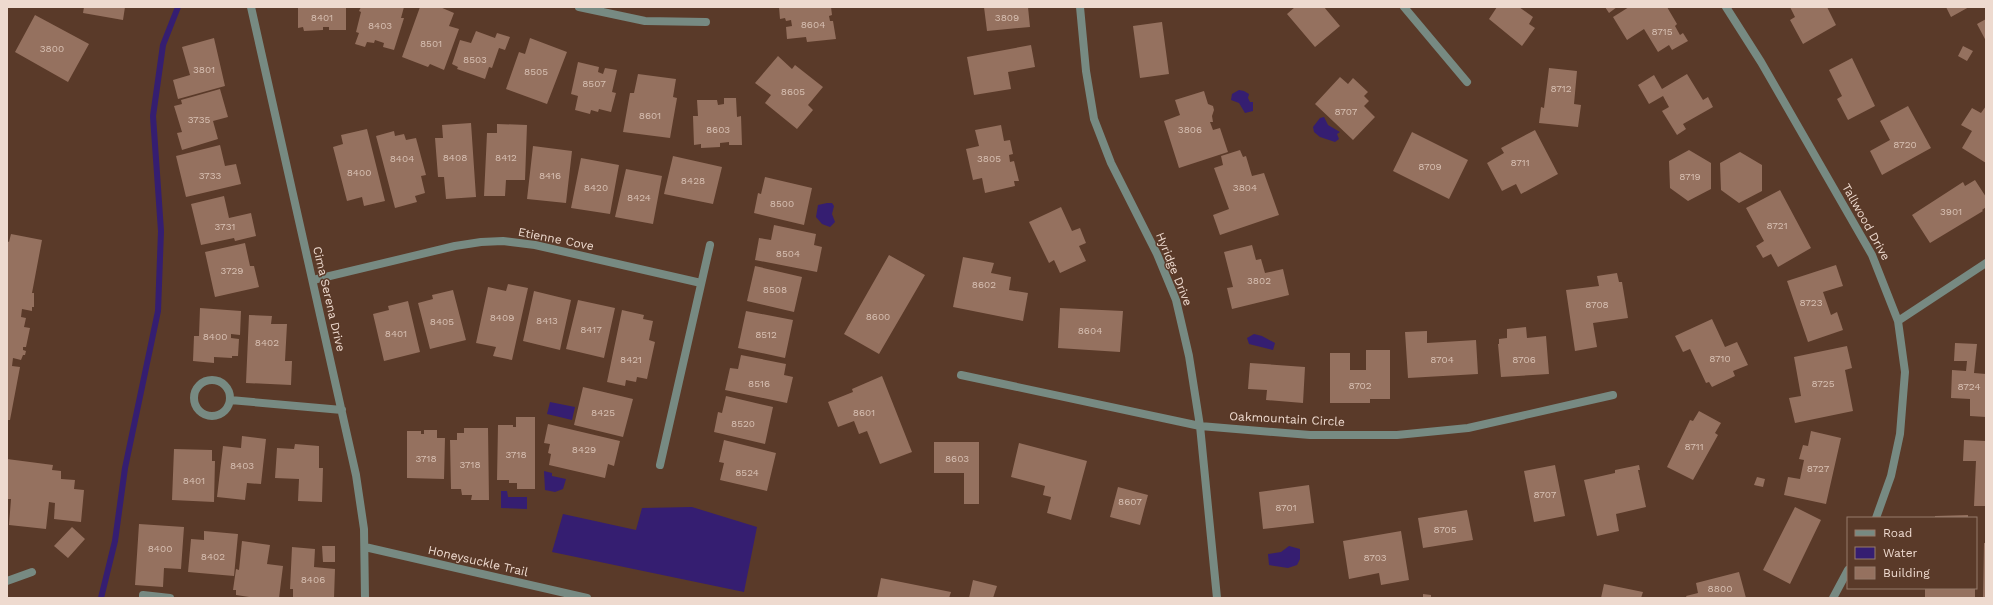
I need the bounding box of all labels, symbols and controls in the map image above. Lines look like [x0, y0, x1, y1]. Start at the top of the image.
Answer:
house number: 8401 [311, 12, 333, 23]
house number: 3809 [995, 12, 1019, 23]
house number: 8604 [801, 19, 825, 30]
house number: 8403 [368, 20, 392, 31]
house number: 8715 [1651, 26, 1673, 37]
house number: 8501 [420, 38, 442, 49]
house number: 3800 [40, 43, 64, 54]
house number: 8503 [463, 54, 487, 65]
house number: 3801 [193, 64, 215, 75]
house number: 8505 [524, 66, 548, 77]
house number: 8507 [582, 78, 606, 89]
house number: 8712 [1550, 83, 1572, 94]
house number: 8605 [781, 86, 805, 97]
house number: 8707 [1335, 106, 1358, 117]
house number: 8601 [639, 110, 661, 121]
house number: 3735 [188, 114, 211, 125]
house number: 8603 [706, 124, 730, 135]
house number: 3806 [1178, 124, 1202, 135]
house number: 8720 [1893, 139, 1917, 150]
house number: 8408 [443, 152, 467, 163]
house number: 8412 [495, 152, 517, 163]
house number: 8404 [390, 153, 414, 164]
house number: 3805 [977, 153, 1001, 164]
house number: 8711 [1510, 157, 1530, 168]
house number: 8709 [1418, 161, 1442, 172]
house number: 8400 [347, 167, 371, 178]
house number: 3733 [199, 170, 222, 181]
house number: 8416 [539, 170, 561, 181]
house number: 8719 [1679, 171, 1701, 182]
house number: 8428 [681, 175, 705, 186]
street label: Tallwood Drive [1839, 181, 1893, 263]
house number: 8420 [584, 182, 608, 193]
house number: 3804 [1233, 182, 1257, 193]
house number: 8424 [627, 192, 651, 203]
house number: 8500 [770, 198, 794, 209]
house number: 3901 [1940, 206, 1962, 217]
house number: 8721 [1766, 220, 1788, 231]
house number: 3731 [215, 221, 235, 232]
street label: Etienne Cove [517, 225, 595, 253]
street label: Hyridge Drive [1153, 230, 1195, 308]
street label: Cima Serena Drive [310, 245, 348, 353]
house number: 8504 [776, 248, 800, 259]
house number: 3729 [220, 265, 244, 276]
house number: 3802 [1247, 275, 1271, 286]
house number: 8602 [972, 279, 996, 290]
house number: 8508 [763, 284, 787, 295]
house number: 8723 [1799, 297, 1823, 308]
house number: 8708 [1585, 299, 1609, 310]
house number: 8600 [866, 311, 890, 322]
house number: 8409 [490, 312, 514, 323]
house number: 8413 [536, 315, 558, 326]
house number: 8405 [430, 316, 454, 327]
house number: 8417 [580, 324, 602, 335]
house number: 8604 [1078, 325, 1102, 336]
house number: 8401 [385, 328, 407, 339]
house number: 8512 [755, 329, 777, 340]
house number: 8400 [203, 331, 227, 342]
house number: 8402 [255, 337, 279, 348]
house number: 8710 [1709, 353, 1731, 364]
house number: 8421 [620, 354, 642, 365]
house number: 8704 [1430, 354, 1454, 365]
house number: 8706 [1512, 354, 1536, 365]
house number: 8516 [748, 378, 770, 389]
house number: 8725 [1811, 378, 1835, 389]
house number: 8702 [1348, 380, 1372, 391]
house number: 8724 [1957, 381, 1981, 392]
house number: 8425 [591, 407, 615, 418]
house number: 8601 [853, 407, 875, 418]
street label: Oakmountain Circle [1229, 409, 1345, 429]
house number: 8520 [731, 418, 755, 429]
house number: 8711 [1684, 441, 1704, 452]
house number: 8429 [572, 444, 596, 455]
house number: 3718 [505, 449, 527, 460]
house number: 3718 [415, 453, 437, 464]
house number: 8603 [945, 453, 969, 464]
house number: 3718 [459, 459, 481, 470]
house number: 8403 [230, 460, 254, 471]
house number: 8727 [1807, 463, 1830, 474]
house number: 8524 [735, 467, 759, 478]
house number: 8401 [183, 475, 205, 486]
house number: 8707 [1534, 489, 1557, 500]
house number: 8607 [1118, 496, 1142, 507]
house number: 8701 [1275, 502, 1297, 513]
legend [1847, 517, 1977, 589]
house number: 8705 [1433, 524, 1457, 535]
text: Road [1883, 526, 1912, 540]
house number: 8400 [148, 543, 172, 554]
street label: Honeysuckle Trail [427, 543, 530, 579]
text: Water [1883, 546, 1918, 560]
house number: 8402 [201, 551, 225, 562]
house number: 8703 [1363, 552, 1387, 563]
text: Building [1883, 566, 1930, 580]
house number: 8406 [301, 574, 325, 585]
house number: 8800 [1708, 583, 1732, 594]

